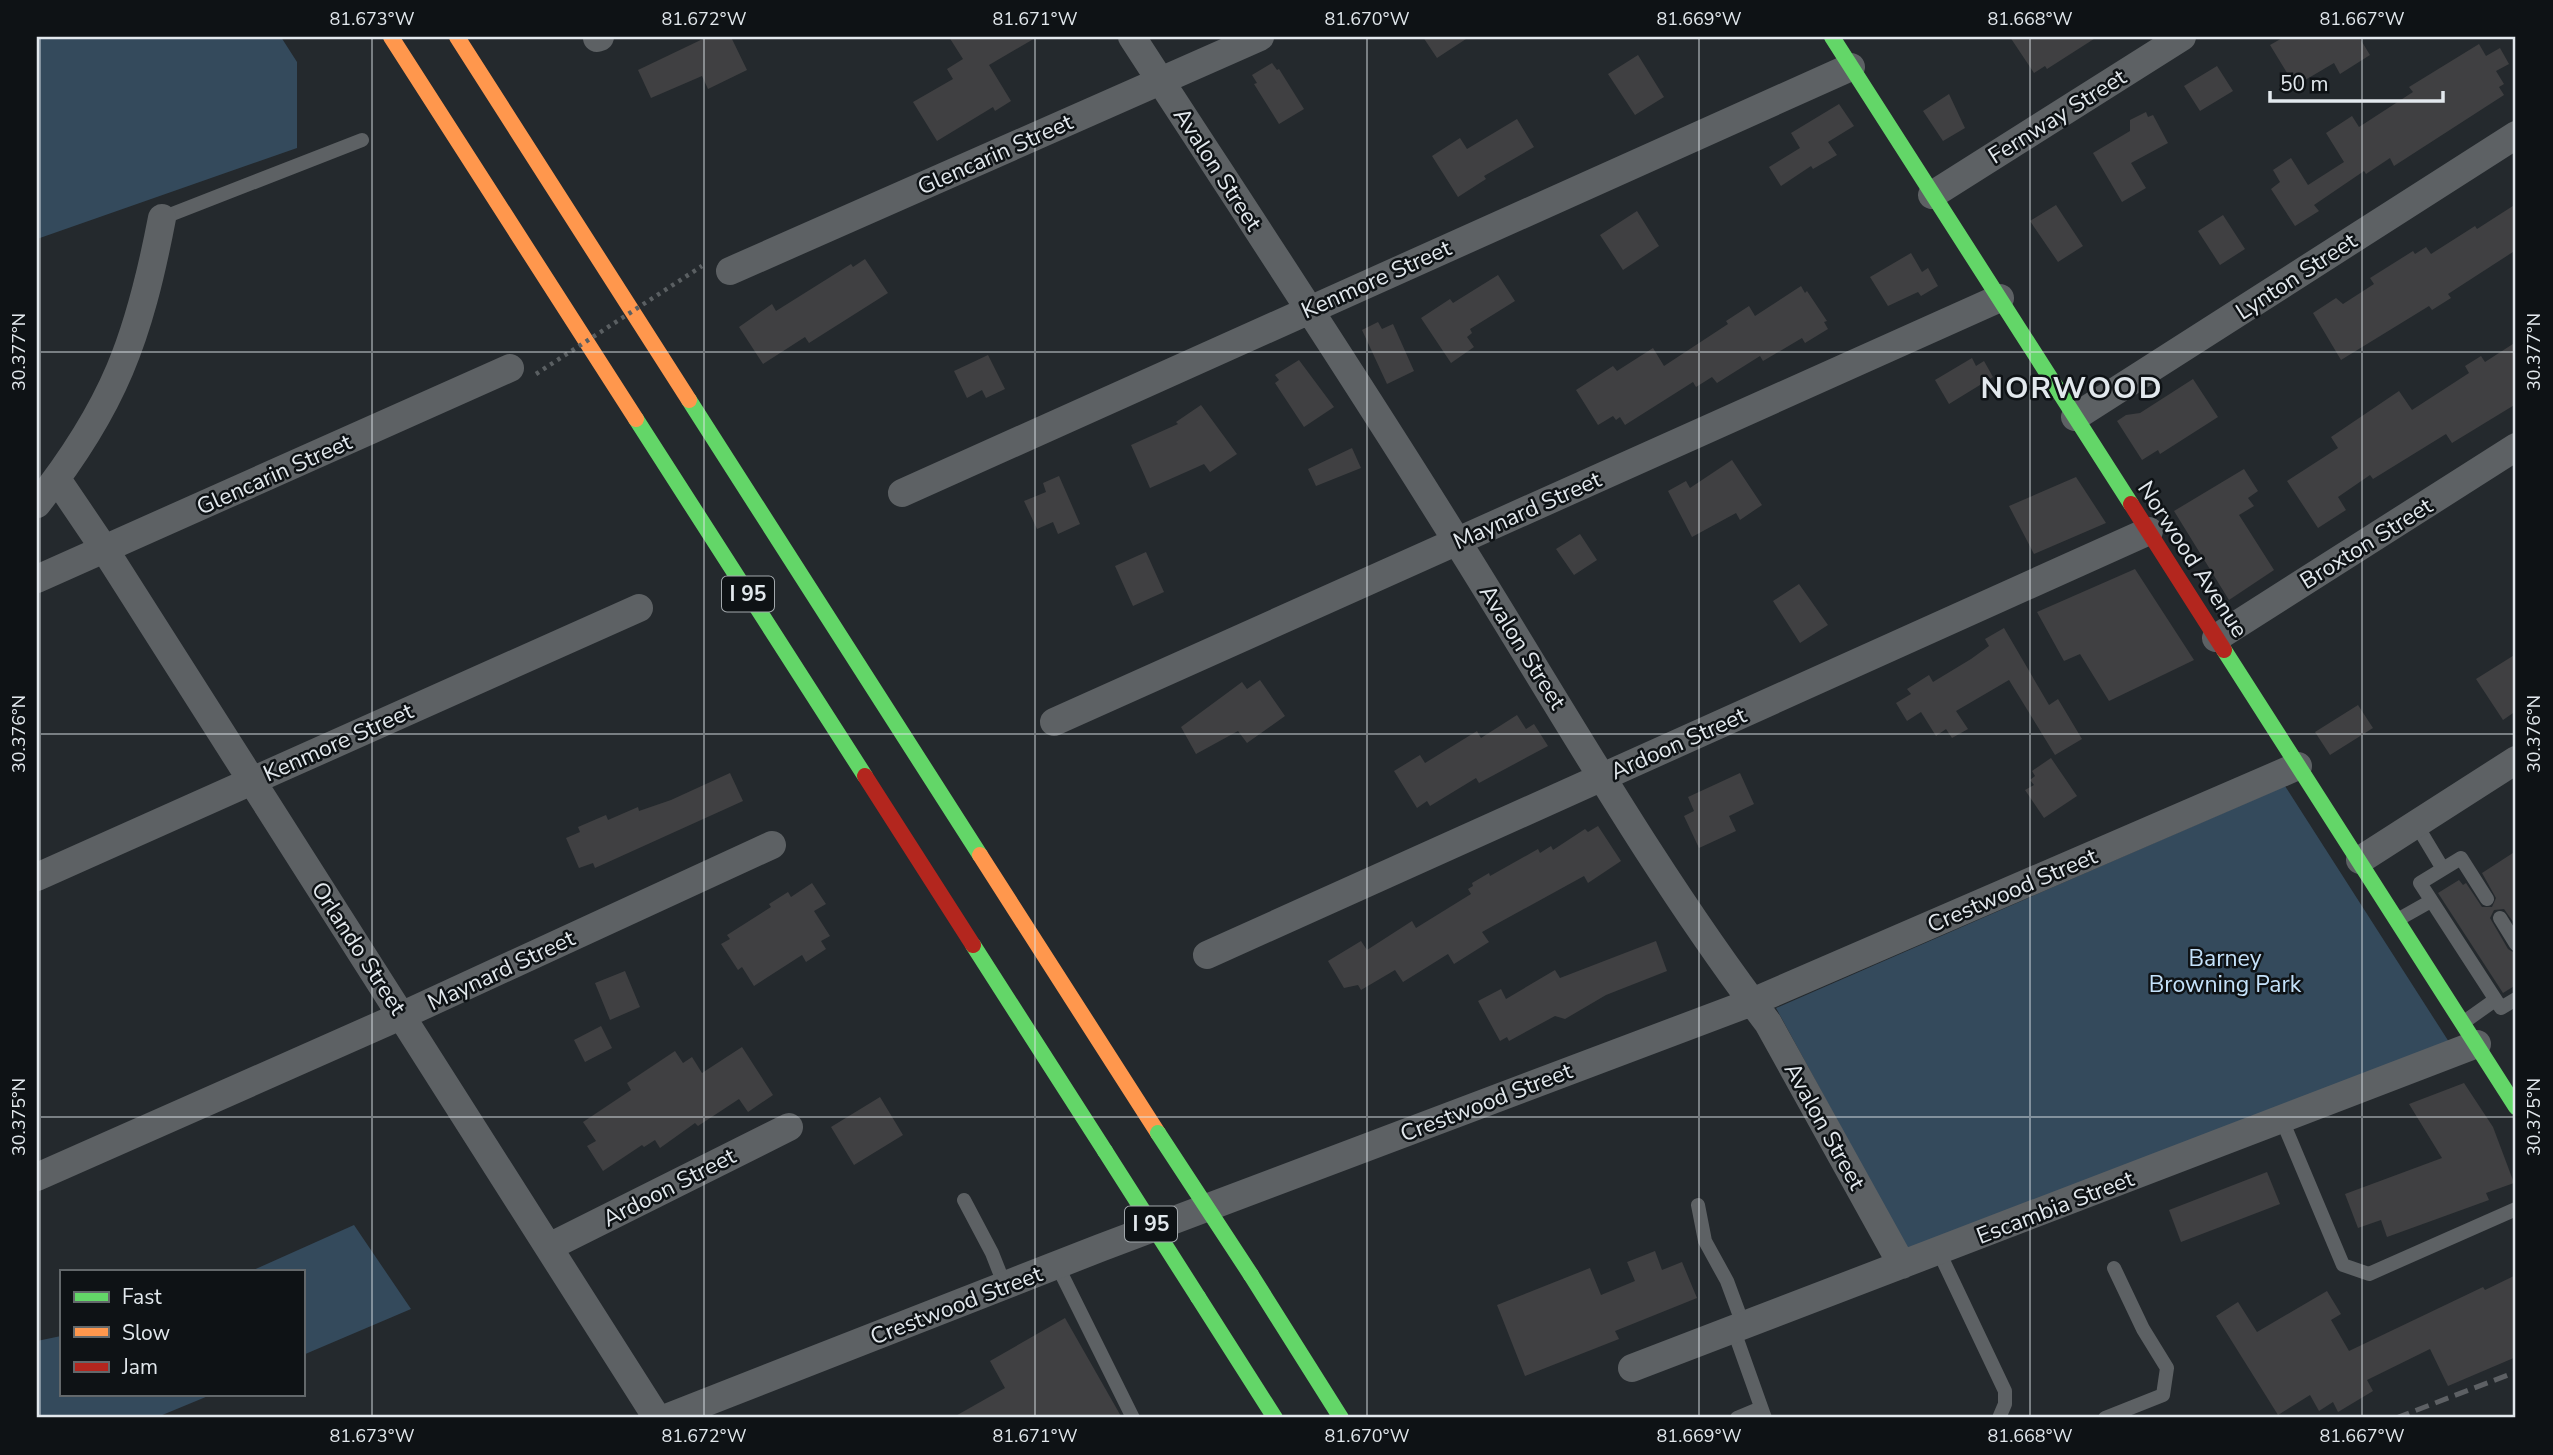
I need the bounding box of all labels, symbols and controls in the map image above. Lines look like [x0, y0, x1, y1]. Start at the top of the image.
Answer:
text: 81.673°W [330, 7, 415, 31]
text: 81.672°W [662, 7, 747, 31]
text: 81.671°W [993, 7, 1078, 31]
text: 81.670°W [1325, 7, 1410, 31]
text: 81.669°W [1657, 7, 1742, 31]
text: 81.668°W [1988, 7, 2073, 31]
text: 81.667°W [2320, 7, 2405, 31]
scale bar [2270, 60, 2443, 104]
street label: Fernway Street [1982, 61, 2133, 171]
text: 50 m [2280, 70, 2329, 98]
street label: Avalon Street [1166, 102, 1270, 238]
street label: Glencarin Street [913, 106, 1079, 203]
street label: Lynton Street [2230, 225, 2364, 327]
street label: Kenmore Street [1296, 232, 1457, 326]
text: 30.377°N [7, 313, 31, 391]
text: 30.377°N [2522, 313, 2546, 391]
district label: NORWOOD [1981, 368, 2164, 409]
street label: Glencarin Street [192, 426, 358, 523]
street label: Maynard Street [1448, 464, 1607, 557]
street label: Norwood Avenue [2130, 475, 2255, 644]
street label: Broxton Street [2294, 490, 2439, 596]
road number: I 95 [722, 576, 774, 612]
street label: Avalon Street [1472, 579, 1574, 716]
text: 30.376°N [7, 695, 31, 773]
street label: Kenmore Street [258, 695, 419, 789]
text: 30.376°N [2522, 695, 2546, 773]
street label: Ardoon Street [1605, 699, 1752, 787]
street label: Crestwood Street [1922, 840, 2103, 940]
street label: Orlando Street [304, 876, 414, 1022]
street label: Maynard Street [423, 922, 581, 1018]
park label: Barney Browning Park [2149, 943, 2302, 1000]
street label: Crestwood Street [1396, 1055, 1577, 1150]
street label: Avalon Street [1777, 1057, 1873, 1196]
text: 30.375°N [7, 1078, 31, 1156]
text: 30.375°N [2522, 1078, 2546, 1156]
street label: Ardoon Street [597, 1140, 742, 1234]
street label: Escambia Street [1972, 1163, 2139, 1252]
road number: I 95 [1125, 1206, 1177, 1242]
street label: Crestwood Street [866, 1258, 1047, 1353]
legend [60, 1270, 304, 1396]
text: Fast [122, 1283, 162, 1311]
text: Slow [122, 1319, 171, 1347]
text: Jam [121, 1353, 158, 1381]
text: 81.673°W [330, 1424, 415, 1448]
text: 81.672°W [662, 1424, 747, 1448]
text: 81.671°W [993, 1424, 1078, 1448]
text: 81.670°W [1325, 1424, 1410, 1448]
text: 81.669°W [1657, 1424, 1742, 1448]
text: 81.668°W [1988, 1424, 2073, 1448]
text: 81.667°W [2320, 1424, 2405, 1448]

